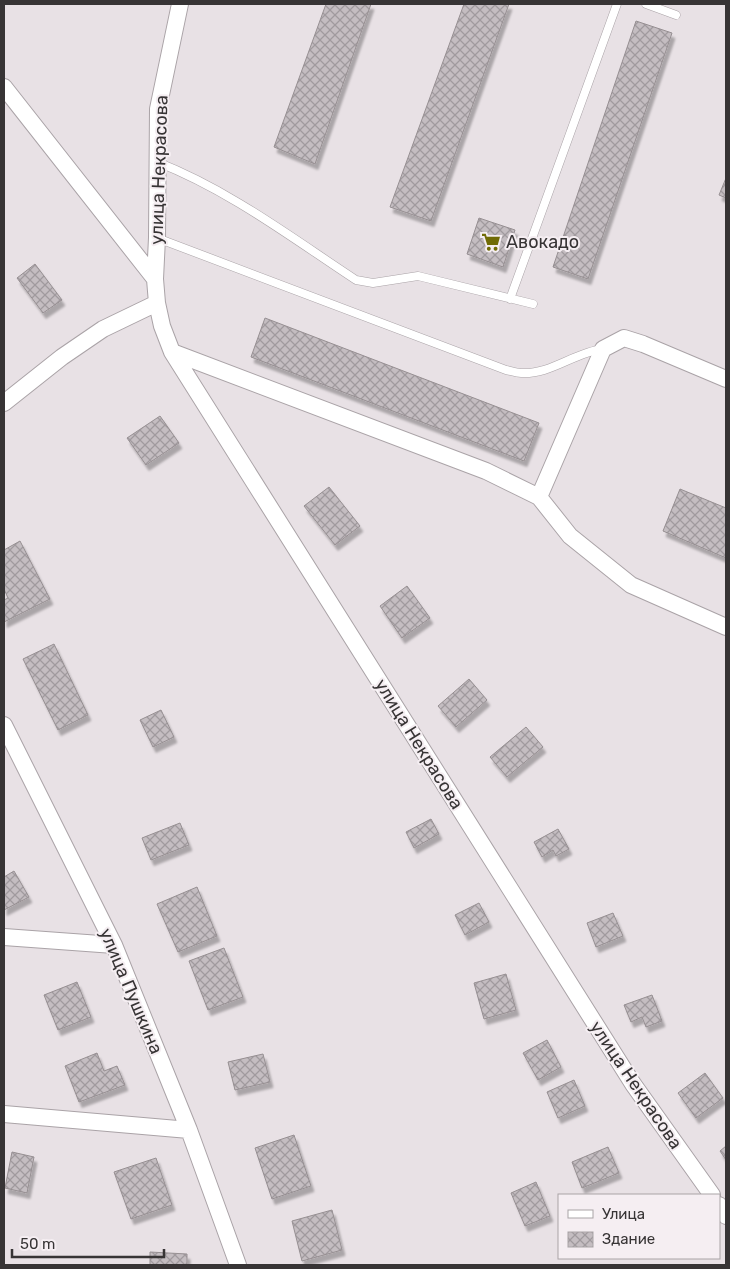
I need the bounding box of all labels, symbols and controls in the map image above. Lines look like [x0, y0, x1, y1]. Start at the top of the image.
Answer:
street label: улица Некрасова [145, 95, 173, 245]
supermarket icon: Авокадо [480, 231, 502, 253]
place label: Авокадо [506, 231, 579, 253]
street label: улица Некрасова [370, 675, 468, 813]
street label: улица Пушкина [95, 925, 167, 1057]
street label: улица Некрасова [585, 1017, 687, 1153]
legend [558, 1194, 720, 1259]
text: Улица [602, 1205, 645, 1223]
scale bar [12, 1226, 165, 1258]
text: Здание [602, 1230, 655, 1248]
text: 50 m [20, 1235, 55, 1253]

